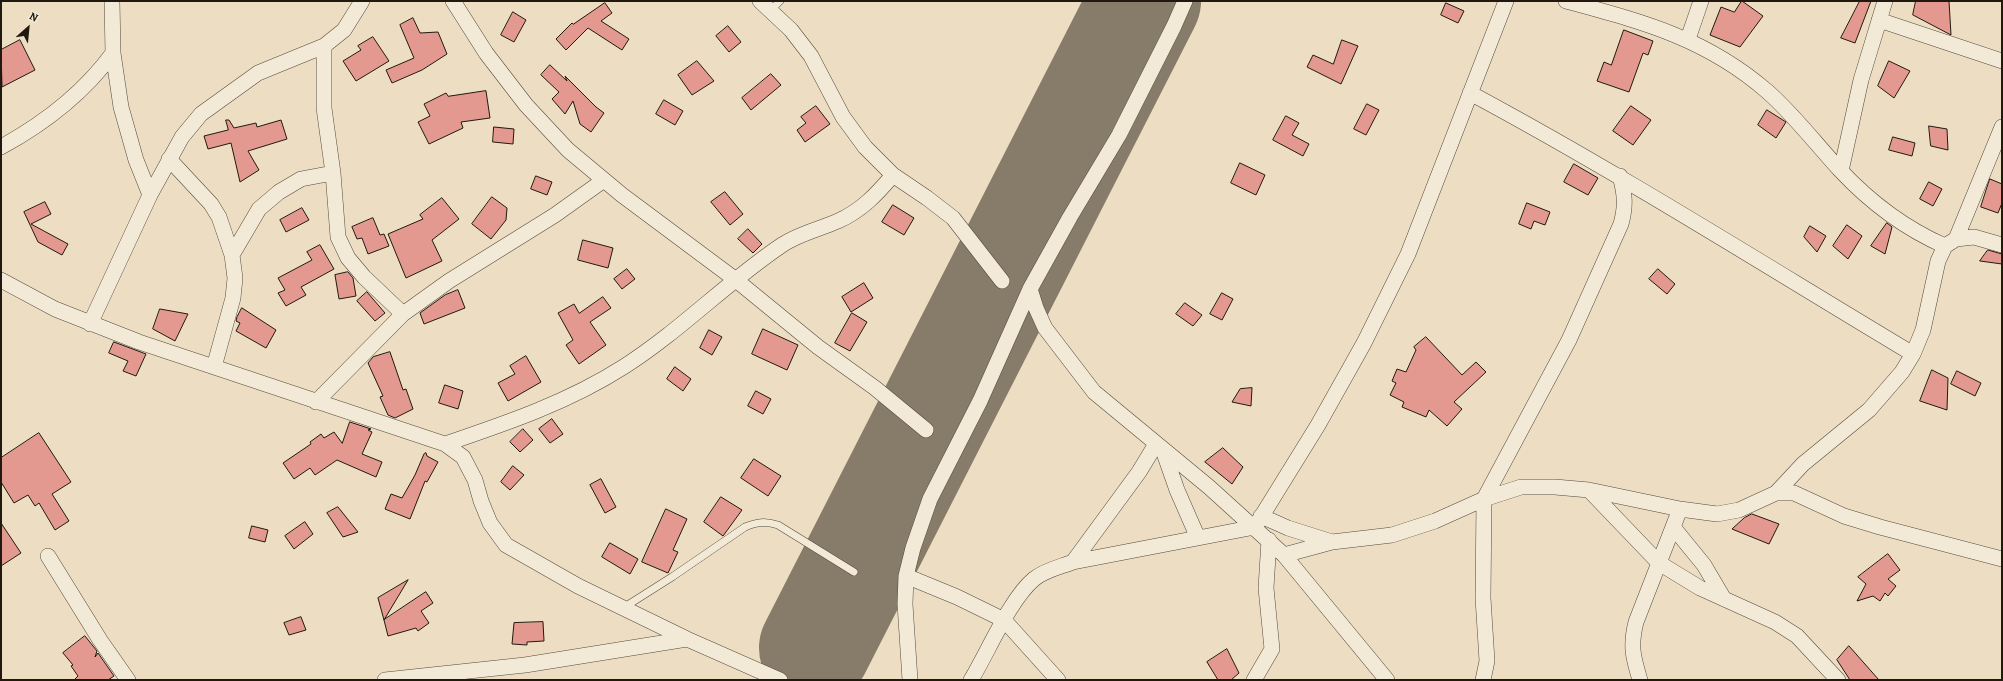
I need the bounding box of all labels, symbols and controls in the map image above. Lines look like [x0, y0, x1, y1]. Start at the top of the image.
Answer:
north arrow [8, 8, 48, 48]
text: N [27, 8, 41, 25]

